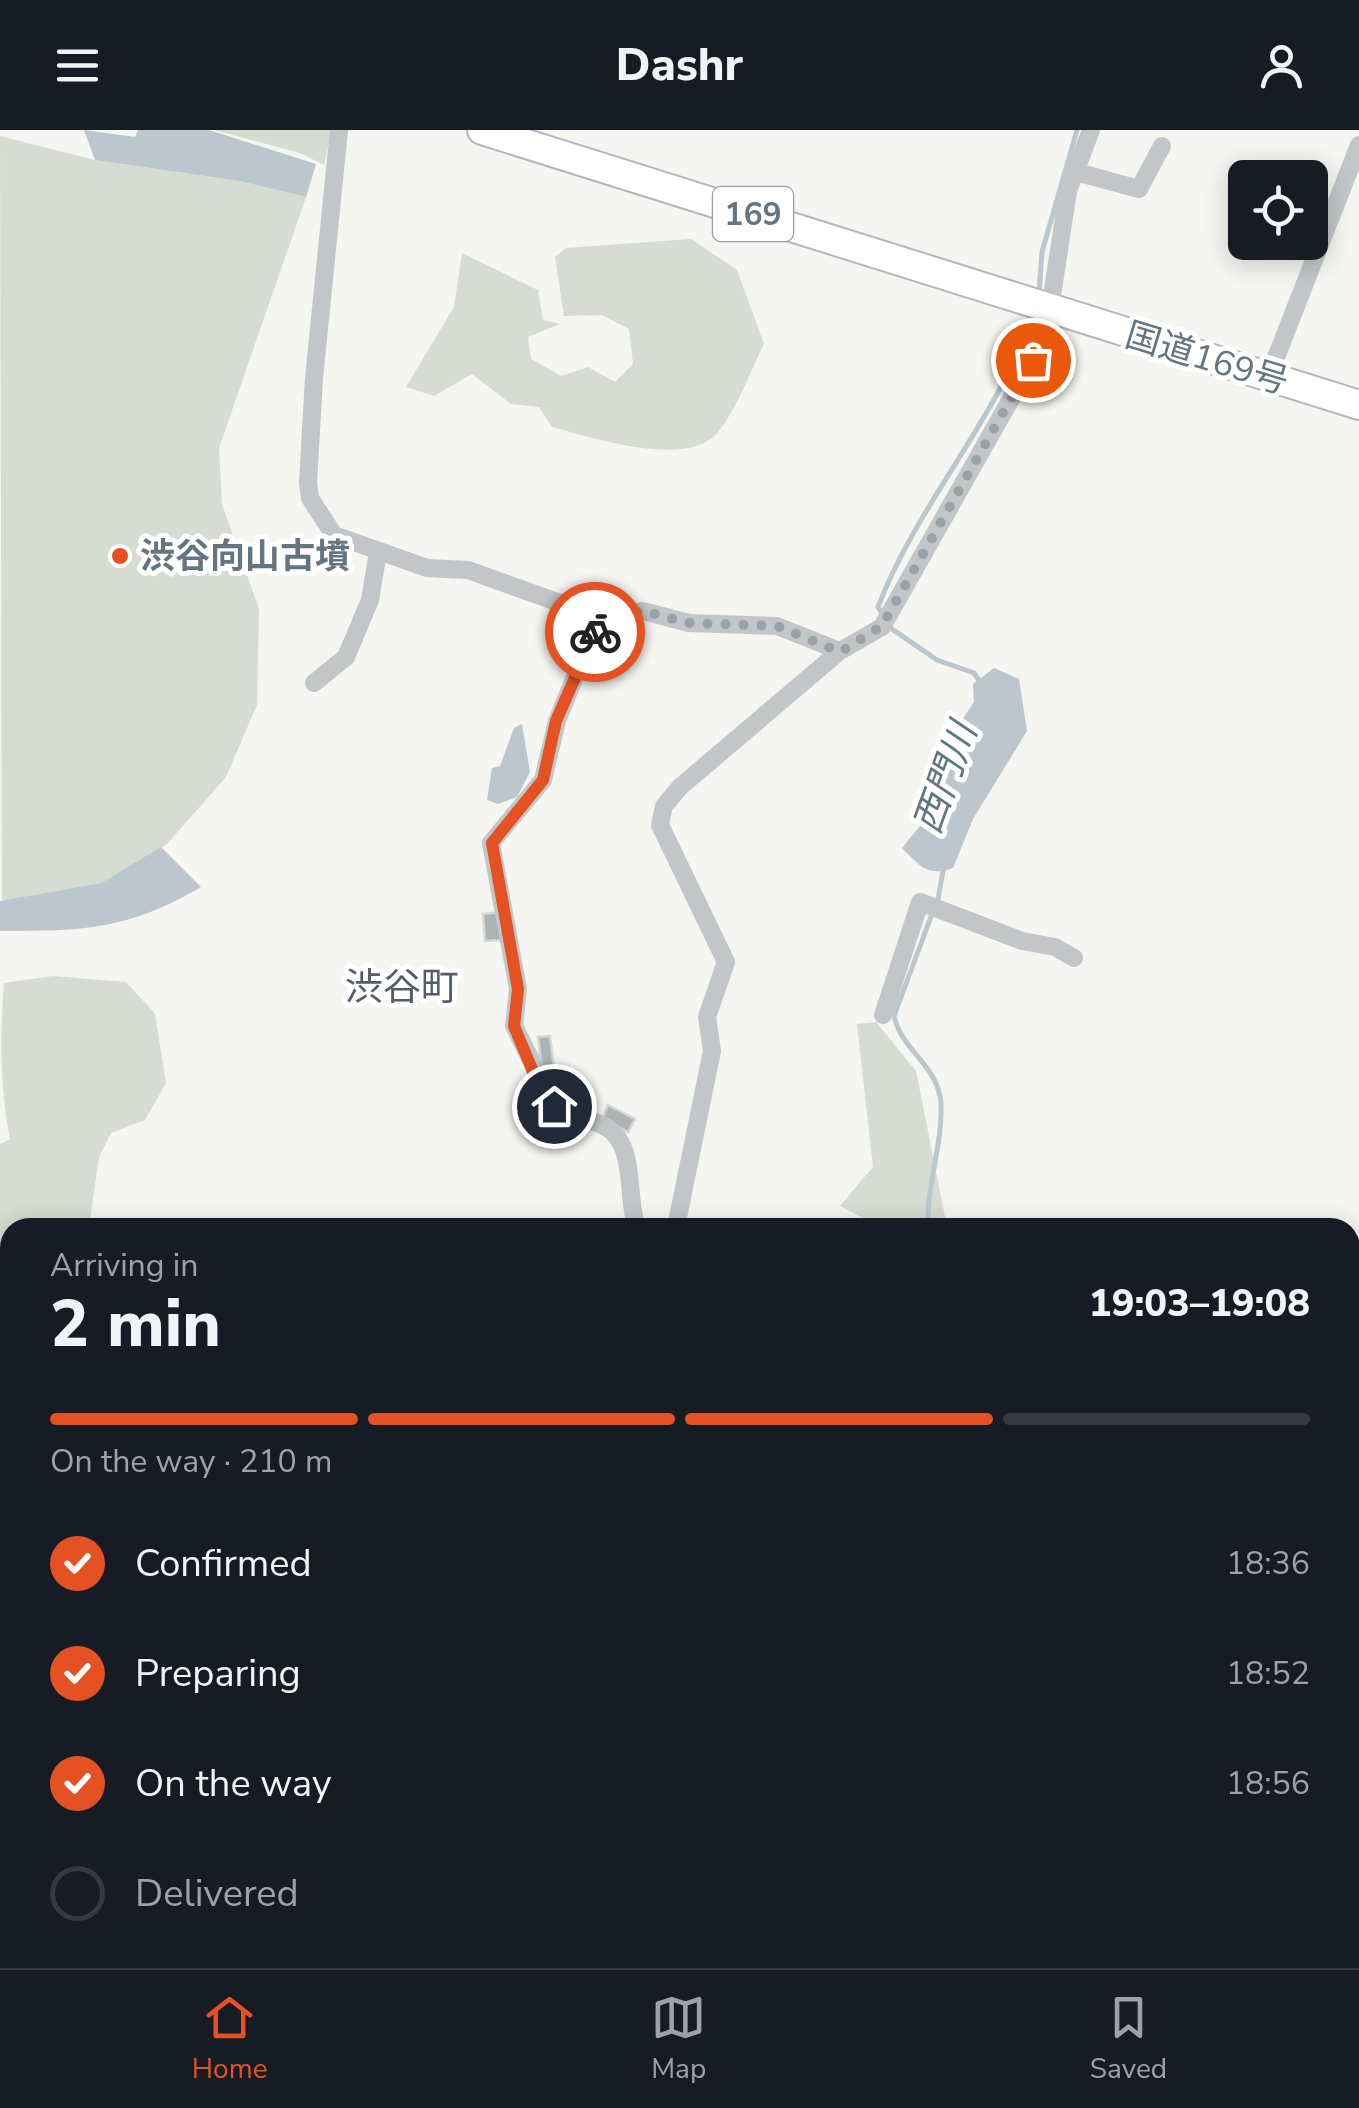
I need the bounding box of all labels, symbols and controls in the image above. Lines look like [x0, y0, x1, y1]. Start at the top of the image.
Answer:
text: Dashr [616, 35, 743, 96]
icon: menu [50, 38, 105, 93]
icon: person [1254, 38, 1309, 93]
map controls [1228, 160, 1328, 260]
button: locate [1228, 160, 1328, 260]
road number: 169 [713, 187, 793, 241]
street label: 国道169号 [1120, 311, 1294, 406]
pin [991, 318, 1076, 403]
icon: bag [1006, 333, 1061, 388]
place label: 渋谷向山古墳 [140, 533, 350, 580]
marker: 渋谷向山古墳 [109, 545, 131, 567]
courier [545, 582, 645, 682]
icon: bike [568, 605, 623, 660]
water label: 西門川 [902, 712, 990, 840]
district label: 渋谷町 [345, 962, 459, 1013]
pin [512, 1064, 597, 1149]
icon: home [527, 1079, 582, 1134]
text: Arriving in [50, 1244, 198, 1287]
text: 19:03–19:08 [1089, 1278, 1310, 1329]
text: 2 min [50, 1280, 221, 1369]
text: On the way · 210 m [50, 1440, 332, 1483]
icon: check [50, 1536, 105, 1591]
text: Confirmed [135, 1538, 312, 1589]
text: 18:36 [1226, 1542, 1310, 1585]
icon: check [50, 1646, 105, 1701]
text: Preparing [135, 1648, 301, 1699]
text: 18:52 [1226, 1652, 1310, 1695]
icon: check [50, 1756, 105, 1811]
text: On the way [135, 1758, 331, 1809]
text: 18:56 [1226, 1762, 1310, 1805]
text: Delivered [135, 1868, 299, 1919]
tab: Home [192, 1990, 268, 2088]
tab: Map [651, 1990, 706, 2088]
tab: Saved [1090, 1990, 1167, 2088]

